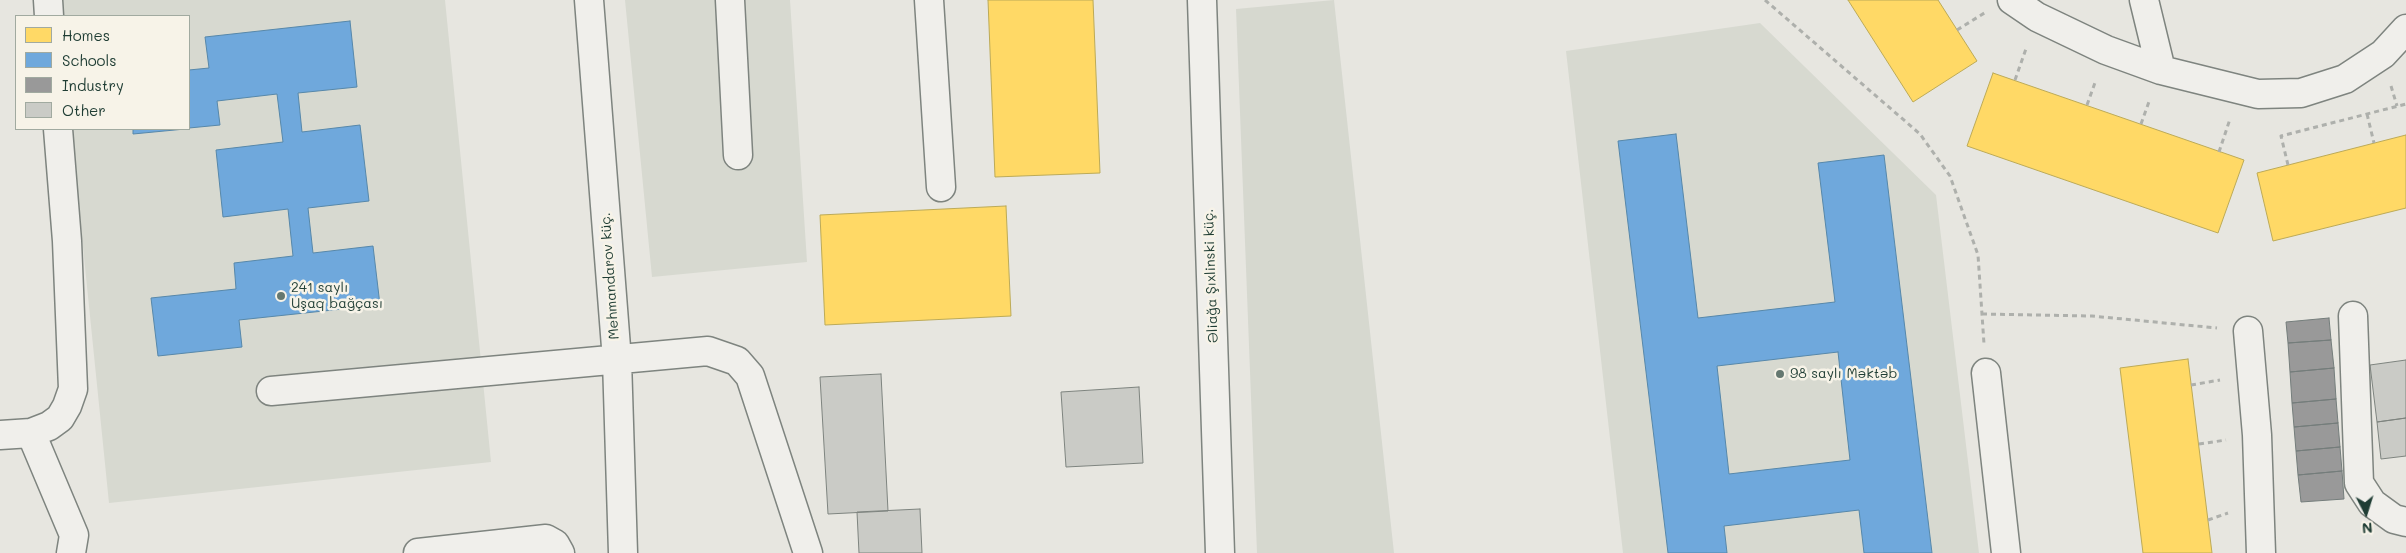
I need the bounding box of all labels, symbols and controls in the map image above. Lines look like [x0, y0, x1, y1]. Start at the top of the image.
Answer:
legend [15, 15, 190, 130]
text: Homes [62, 25, 110, 45]
text: Schools [62, 50, 117, 70]
text: Industry [62, 75, 124, 95]
text: Other [62, 100, 106, 120]
street label: Əliağa Şıxlinski küç. [1200, 209, 1222, 343]
street label: Mehmandarov küç. [597, 212, 623, 340]
place label: 241 saylı Uşaq bağçası [291, 280, 383, 312]
marker: 241 saylı Uşaq bağçası [275, 290, 287, 302]
place label: 98 saylı Məktəb [1790, 366, 1897, 382]
marker: 98 saylı Məktəb [1774, 368, 1786, 380]
north arrow [2341, 488, 2391, 538]
text: N [2361, 519, 2373, 538]

